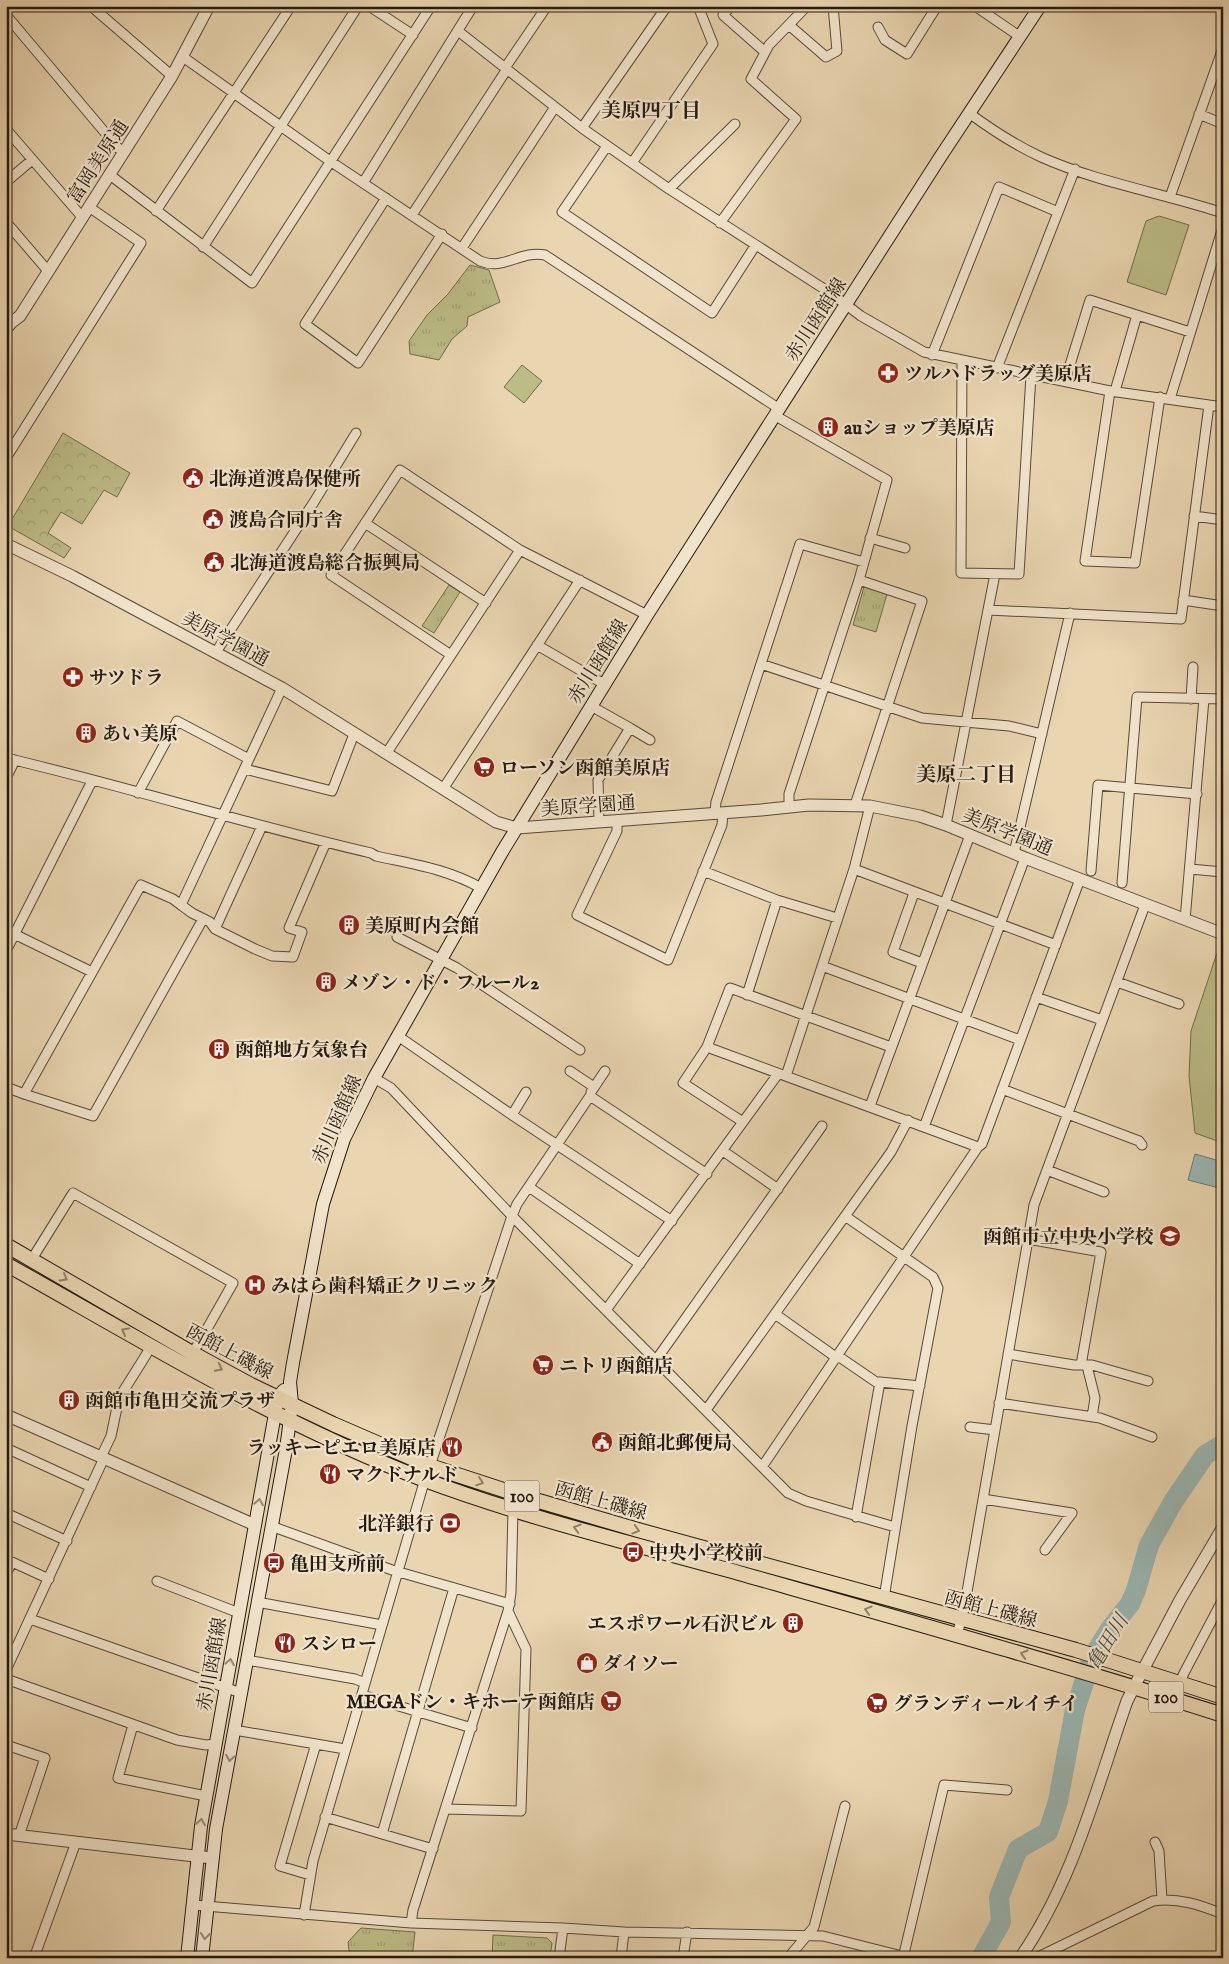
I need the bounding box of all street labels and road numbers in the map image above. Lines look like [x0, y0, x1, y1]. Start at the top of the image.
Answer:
street label: 富岡美原通 [63, 116, 135, 208]
street label: 赤川函館線 [781, 274, 853, 366]
street label: 美原学園通 [177, 607, 273, 673]
street label: 赤川函館線 [563, 615, 634, 709]
street label: 美原学園通 [540, 792, 636, 822]
street label: 美原学園通 [959, 804, 1056, 862]
street label: 赤川函館線 [308, 1072, 368, 1168]
street label: 函館上磯線 [181, 1320, 277, 1386]
street label: 函館上磯線 [551, 1477, 649, 1527]
road number: 100 [504, 1480, 540, 1512]
street label: 函館上磯線 [941, 1586, 1039, 1634]
street label: 赤川函館線 [193, 1615, 233, 1713]
road number: 100 [1148, 1681, 1184, 1712]

